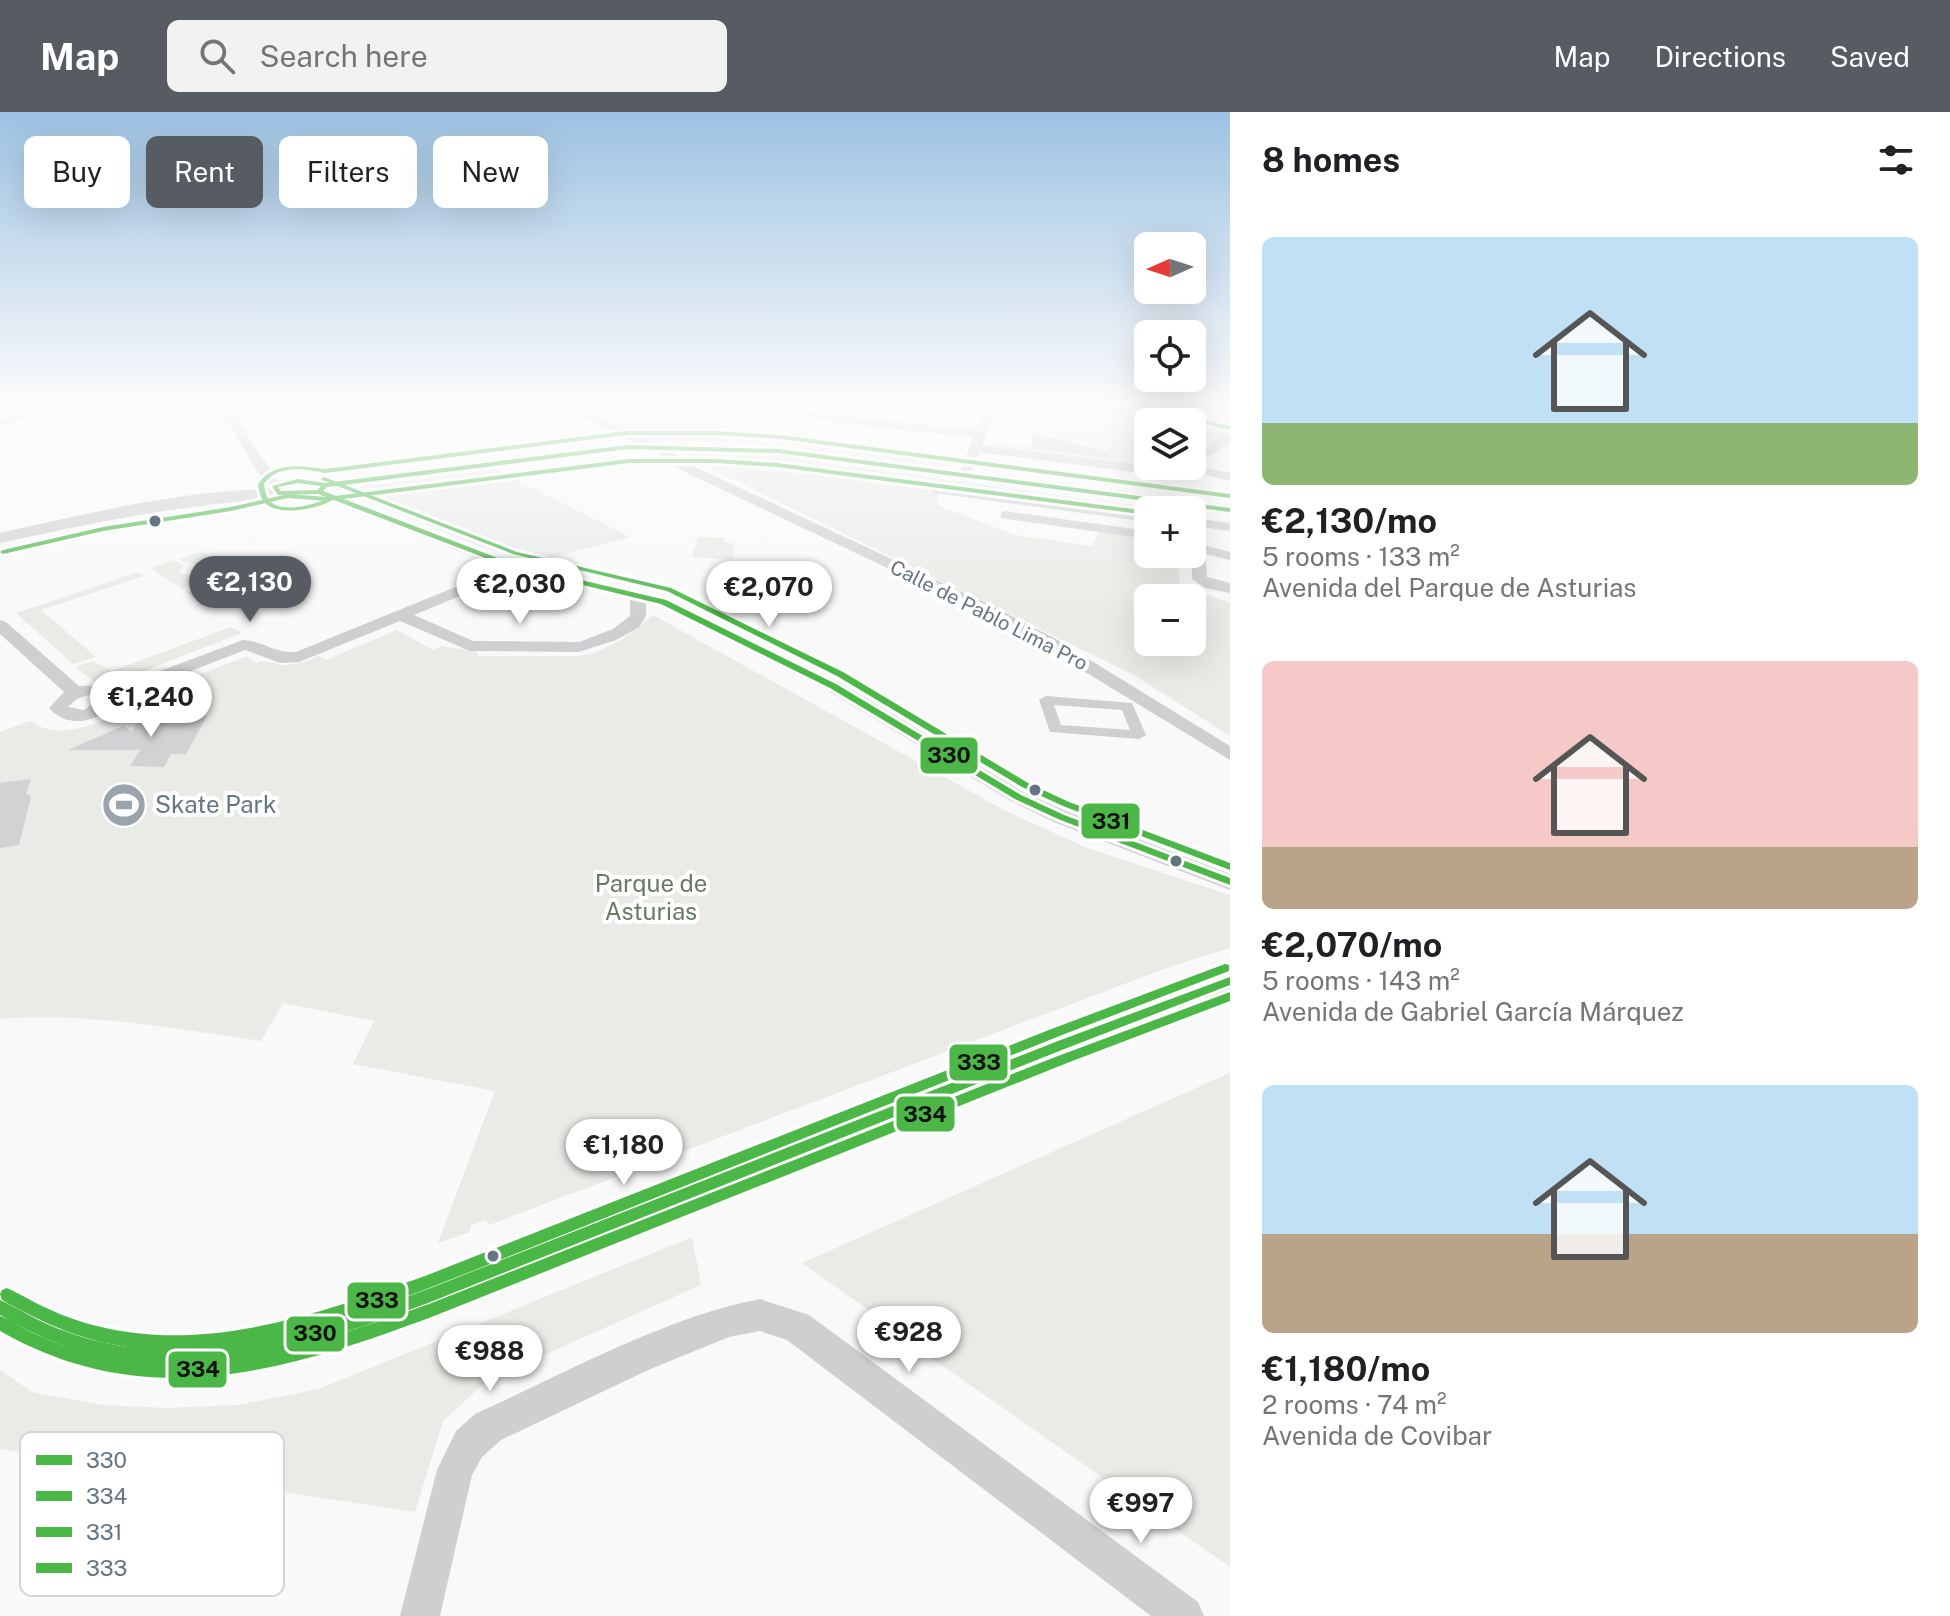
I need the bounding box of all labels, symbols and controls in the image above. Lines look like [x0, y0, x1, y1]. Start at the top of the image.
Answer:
search box [167, 20, 727, 92]
text: Map [40, 34, 119, 79]
icon: search [195, 34, 239, 78]
text: Search here [259, 38, 428, 74]
text: Map [1554, 40, 1610, 73]
text: Directions [1654, 40, 1786, 73]
text: Saved [1830, 40, 1910, 73]
chip: Buy [24, 136, 130, 208]
chip: Rent [146, 136, 263, 208]
chip: Filters [279, 136, 417, 208]
chip: New [433, 136, 548, 208]
icon: filters [1874, 138, 1918, 182]
text: 8 homes [1262, 140, 1400, 180]
north arrow [1134, 232, 1206, 304]
map controls [1134, 232, 1206, 656]
icon: home [1518, 289, 1662, 433]
button: locate [1134, 320, 1206, 392]
button: layers [1134, 408, 1206, 480]
button: + [1134, 496, 1206, 568]
text: €2,130/mo [1262, 501, 1437, 541]
unlabelled marker [147, 513, 163, 529]
text: 5 rooms · 133 m² [1262, 541, 1460, 572]
street label: Calle de Pablo Lima Pro [886, 555, 1092, 675]
pin: €2,130 [185, 556, 315, 624]
pin: €2,030 [455, 558, 585, 626]
pin: €2,070 [704, 561, 834, 629]
text: €2,130 [207, 566, 293, 597]
text: €2,030 [474, 568, 566, 599]
text: €2,070 [724, 571, 814, 602]
text: Avenida del Parque de Asturias [1262, 572, 1637, 603]
button: − [1134, 584, 1206, 656]
pin: €1,240 [86, 671, 216, 739]
text: €1,240 [108, 681, 194, 712]
icon: home [1518, 713, 1662, 857]
line badge: 330 [919, 736, 979, 775]
text: 330 [927, 742, 971, 768]
sports icon: Skate Park [100, 781, 148, 829]
unlabelled marker [1027, 782, 1043, 798]
place label: Skate Park [155, 790, 276, 818]
line badge: 331 [1080, 802, 1141, 840]
text: 331 [1092, 808, 1130, 834]
unlabelled marker [1168, 853, 1184, 869]
park label: Parque de Asturias [595, 869, 707, 925]
text: €2,070/mo [1262, 925, 1442, 965]
text: 5 rooms · 143 m² [1262, 965, 1460, 996]
text: Avenida de Gabriel García Márquez [1262, 996, 1684, 1027]
line badge: 333 [948, 1043, 1009, 1082]
text: 333 [957, 1049, 1001, 1075]
line badge: 334 [895, 1095, 956, 1133]
text: 334 [903, 1101, 947, 1127]
pin: €1,180 [559, 1119, 689, 1187]
text: €1,180 [584, 1129, 664, 1160]
icon: home [1518, 1137, 1662, 1281]
unlabelled marker [485, 1248, 501, 1264]
line badge: 333 [346, 1281, 407, 1320]
text: 333 [355, 1287, 399, 1313]
pin: €928 [862, 1306, 956, 1374]
line badge: 330 [285, 1315, 346, 1353]
text: €928 [875, 1316, 943, 1347]
text: 330 [293, 1320, 337, 1346]
pin: €988 [443, 1325, 537, 1393]
text: €988 [456, 1335, 524, 1366]
text: €1,180/mo [1262, 1349, 1430, 1389]
line badge: 334 [167, 1350, 228, 1389]
text: 334 [176, 1356, 220, 1382]
text: 2 rooms · 74 m² [1262, 1389, 1447, 1420]
text: Avenida de Covibar [1262, 1420, 1492, 1451]
legend [20, 1432, 284, 1596]
text: 330 [86, 1447, 127, 1473]
pin: €997 [1094, 1477, 1188, 1545]
text: 334 [86, 1483, 128, 1509]
text: €997 [1108, 1487, 1174, 1518]
text: 331 [86, 1519, 123, 1545]
text: 333 [86, 1555, 127, 1581]

